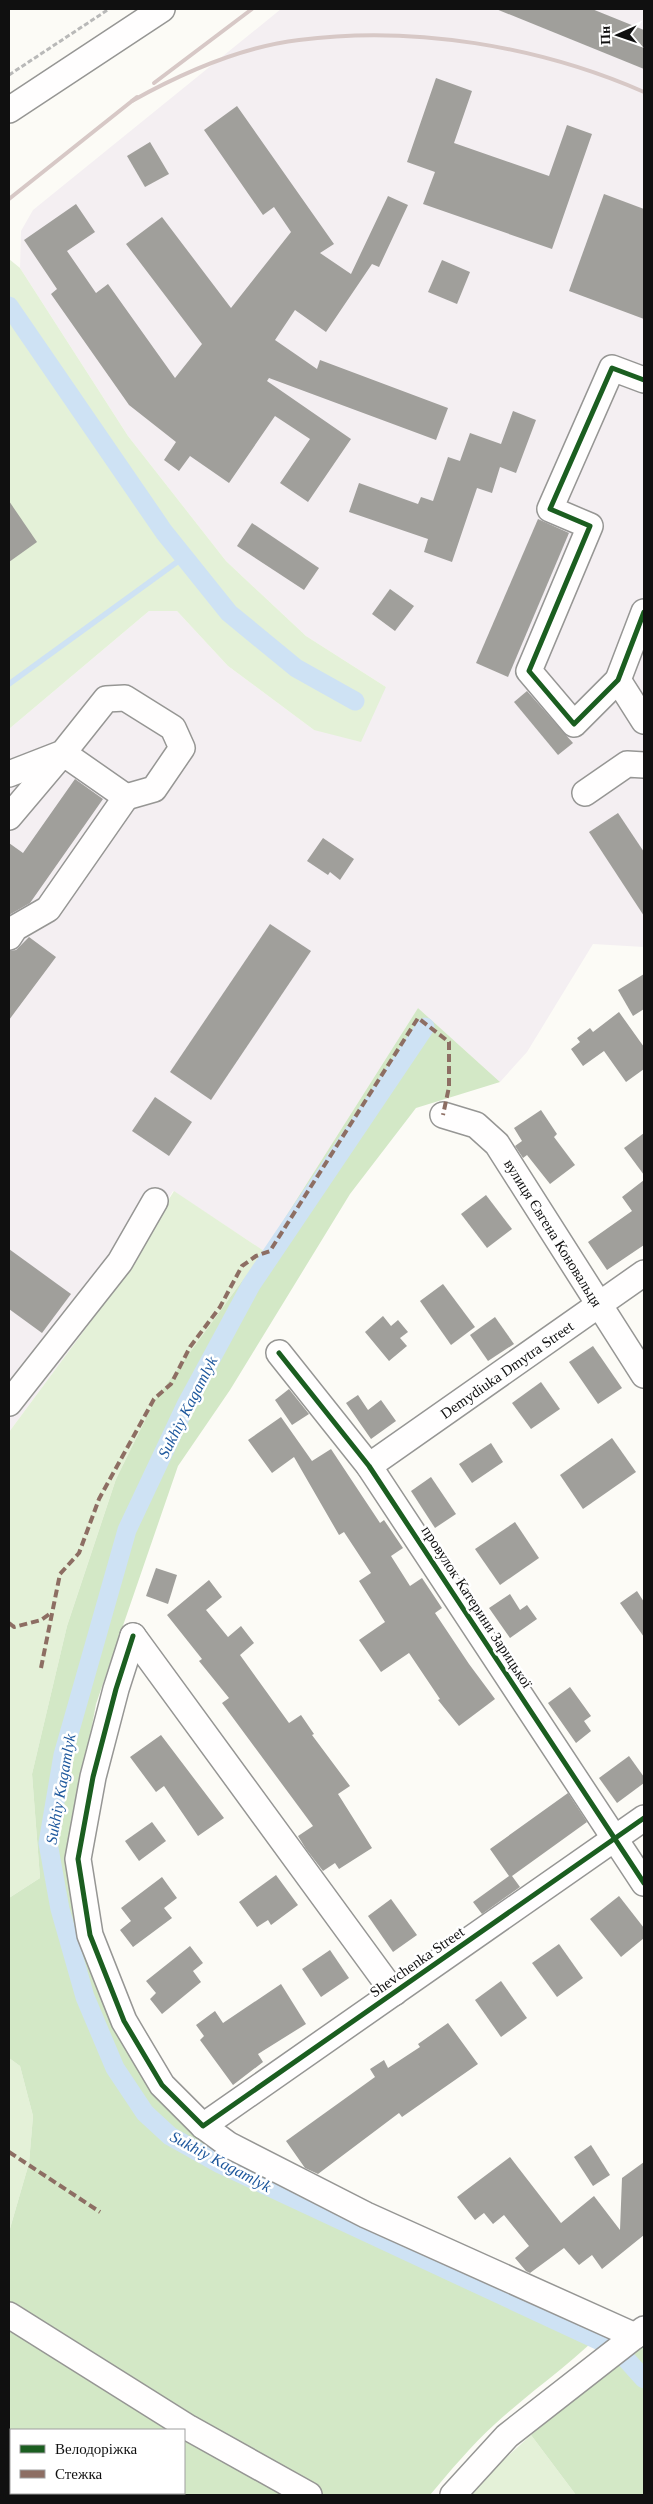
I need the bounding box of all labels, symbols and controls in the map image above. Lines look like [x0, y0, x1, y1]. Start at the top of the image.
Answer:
north arrow [593, 10, 643, 60]
text: Пн [598, 26, 613, 45]
street label: вулиця Євгена Коновальця [501, 1156, 605, 1310]
street label: Demydiuka Dmytra Street [438, 1318, 577, 1422]
water label: Sukhiy Kagamlyk [155, 1353, 222, 1461]
street label: провулок Катерини Зарицької [419, 1523, 536, 1692]
water label: Sukhiy Kagamlyk [42, 1732, 80, 1846]
street label: Shevchenka Street [367, 1923, 468, 2000]
water label: Sukhiy Kagamlyk [167, 2128, 275, 2196]
legend [10, 2429, 185, 2494]
text: Велодоріжка [55, 2441, 137, 2457]
text: Стежка [55, 2466, 102, 2482]

